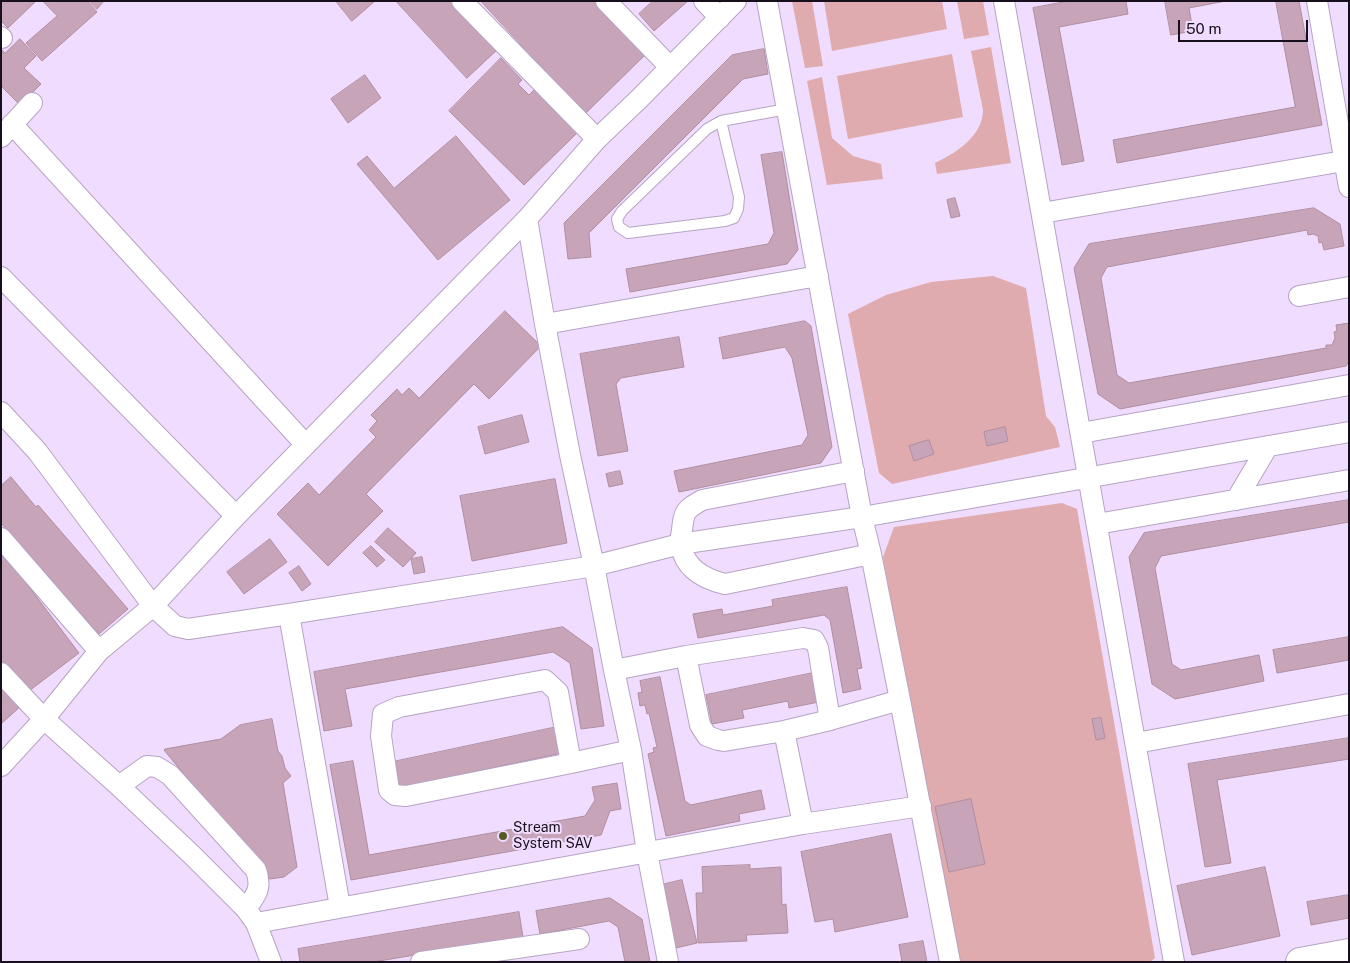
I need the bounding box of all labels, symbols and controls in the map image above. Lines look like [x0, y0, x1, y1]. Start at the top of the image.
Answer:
scale bar [1180, 10, 1310, 42]
text: 50 m [1186, 20, 1221, 37]
place label: Stream System SAV [513, 820, 592, 852]
marker: Stream System SAV [497, 830, 509, 842]

